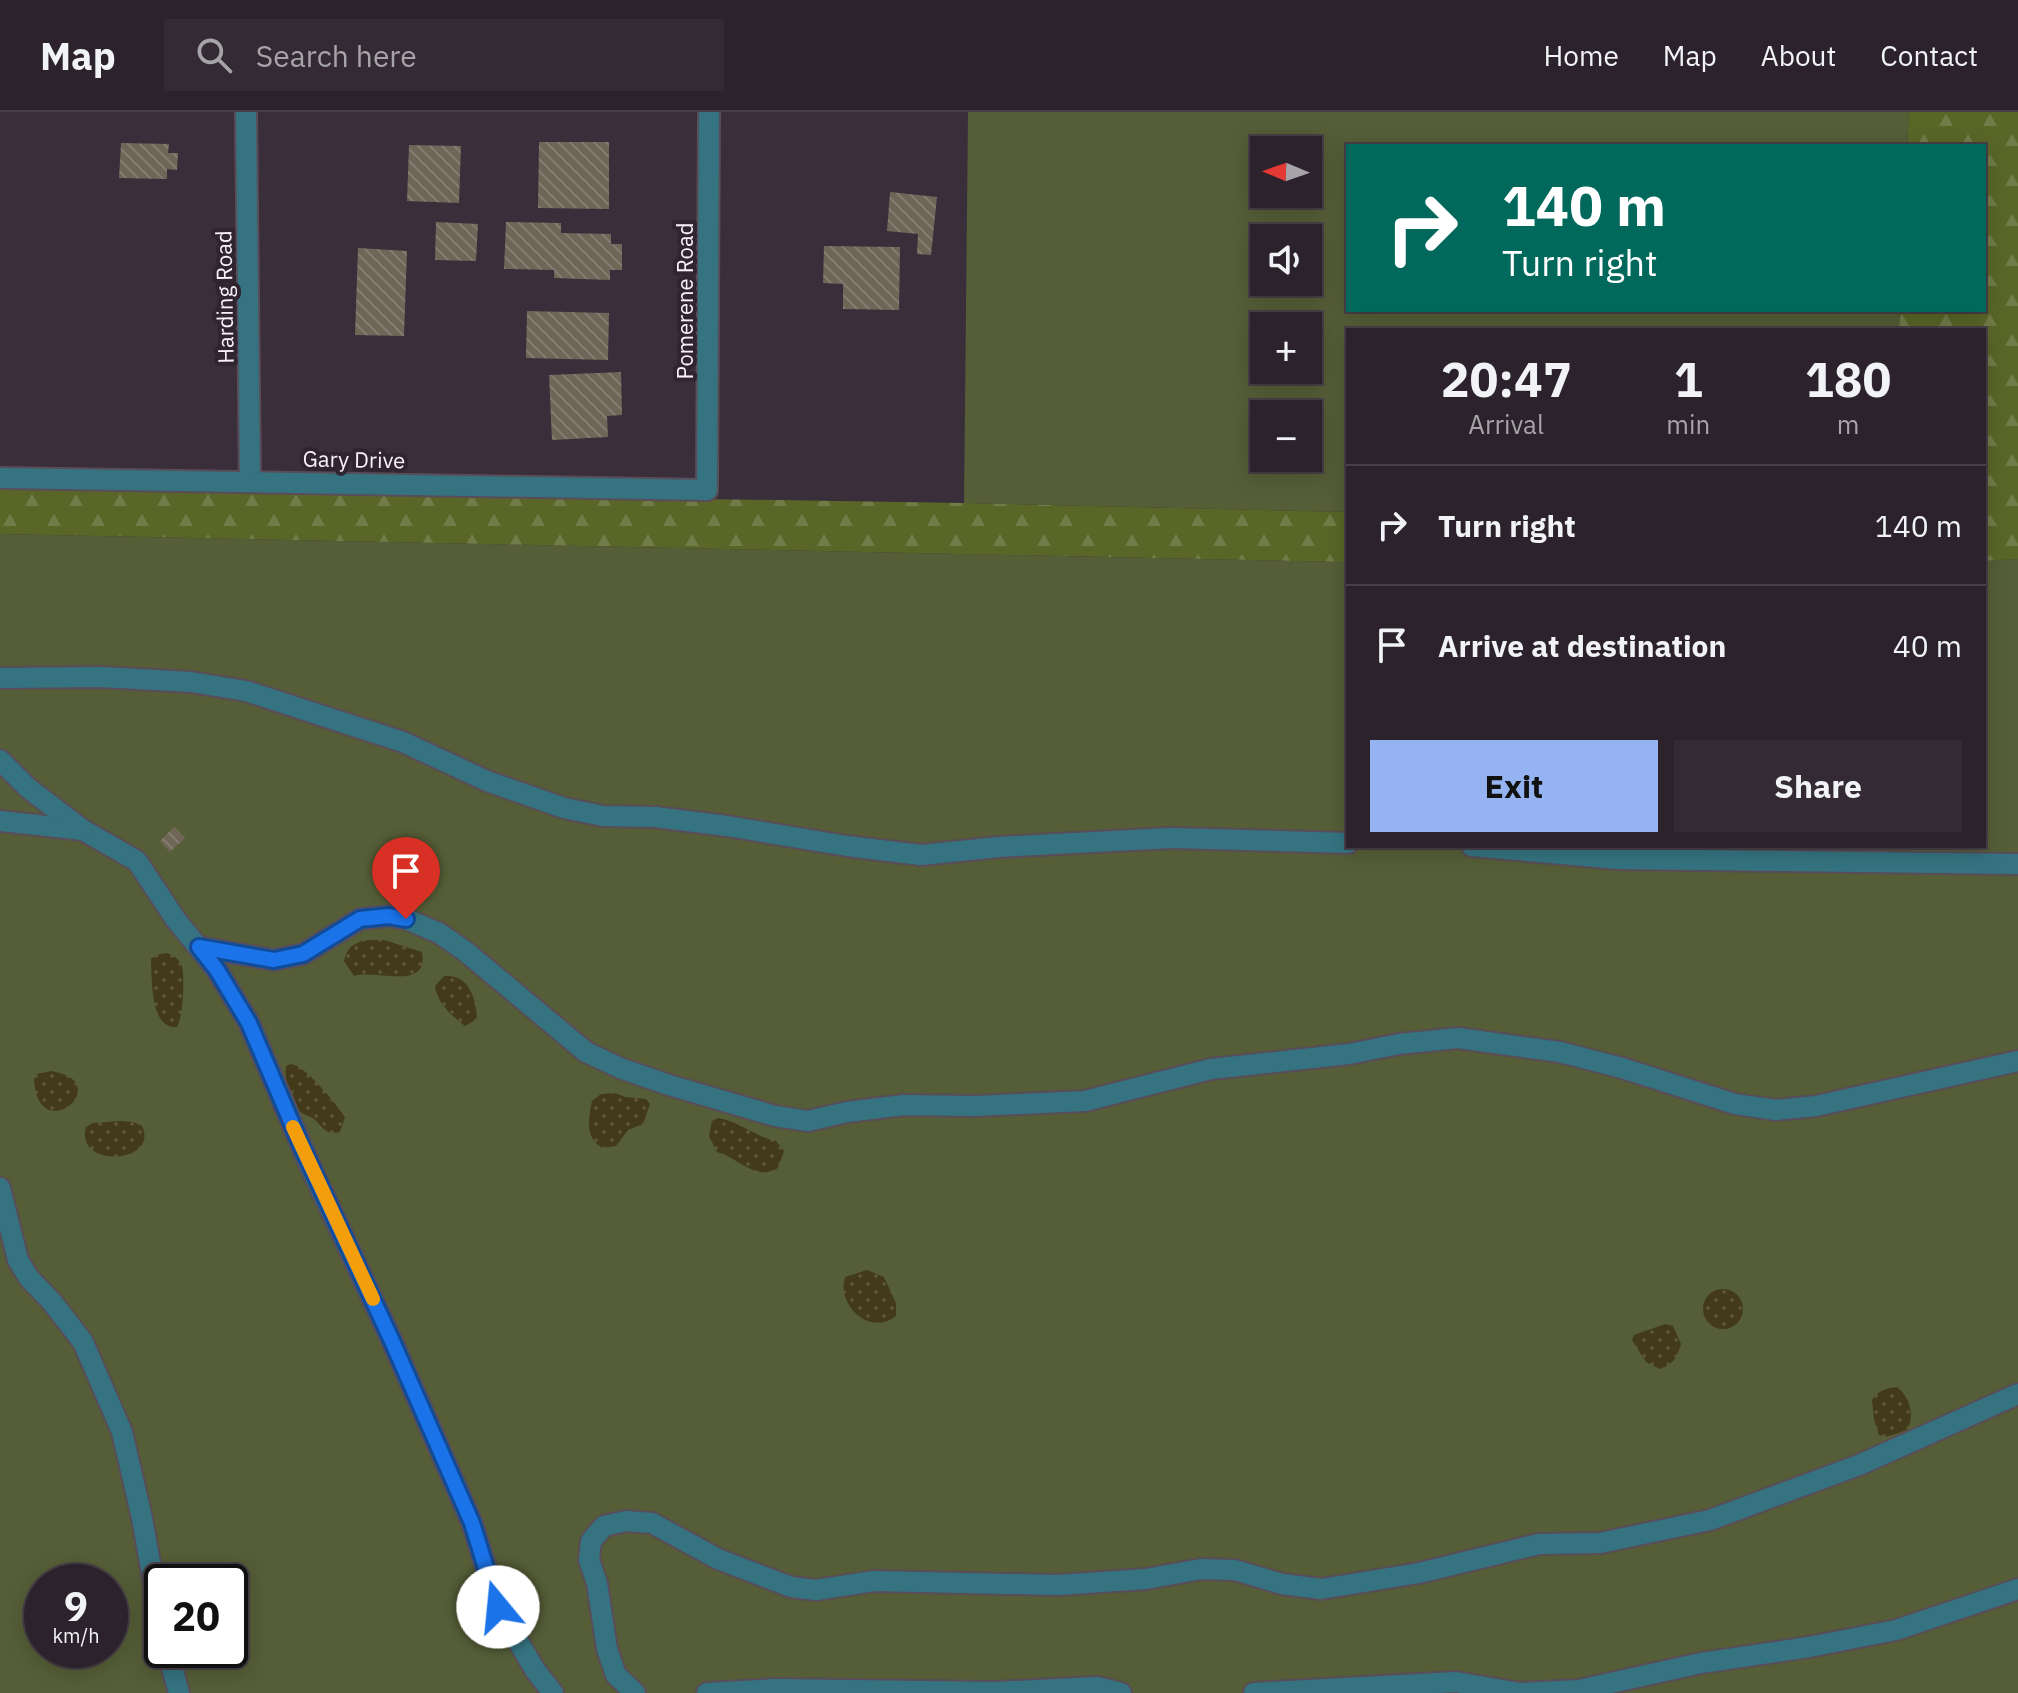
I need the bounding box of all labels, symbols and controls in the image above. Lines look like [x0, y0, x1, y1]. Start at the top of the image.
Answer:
search box [164, 19, 724, 91]
text: Map [40, 31, 116, 80]
icon: search [192, 33, 236, 77]
text: Search here [256, 36, 417, 75]
text: Home [1543, 37, 1619, 74]
text: Map [1663, 37, 1717, 74]
text: About [1761, 37, 1836, 74]
text: Contact [1880, 37, 1978, 74]
north arrow [1250, 136, 1322, 208]
map controls [1250, 136, 1322, 472]
text: 140 m [1502, 169, 1666, 241]
icon: right [1370, 176, 1474, 280]
street label: Pomerene Road [670, 223, 699, 379]
button: sound [1250, 224, 1322, 296]
street label: Harding Road [208, 230, 240, 364]
text: Turn right [1502, 239, 1658, 286]
button: + [1250, 312, 1322, 384]
text: 20:47 [1441, 348, 1572, 410]
text: 1 [1674, 348, 1703, 410]
text: 180 [1805, 348, 1891, 410]
button: − [1250, 400, 1322, 472]
text: Arrival [1468, 407, 1544, 441]
text: min [1666, 407, 1710, 441]
text: m [1837, 407, 1859, 441]
street label: Gary Drive [302, 444, 406, 474]
icon: right [1370, 503, 1414, 547]
text: Turn right [1438, 506, 1576, 545]
text: 140 m [1875, 506, 1962, 545]
icon: arrive [1370, 623, 1414, 667]
text: Arrive at destination [1438, 626, 1726, 665]
text: 40 m [1893, 626, 1962, 665]
button: Exit [1370, 740, 1658, 832]
button: Share [1674, 740, 1962, 832]
pin [372, 837, 440, 919]
icon: arrive [384, 849, 428, 893]
speed limit sign: 20 [144, 1564, 248, 1668]
position arrow [456, 1565, 540, 1649]
text: 9 [64, 1580, 88, 1632]
text: km/h [52, 1622, 100, 1649]

